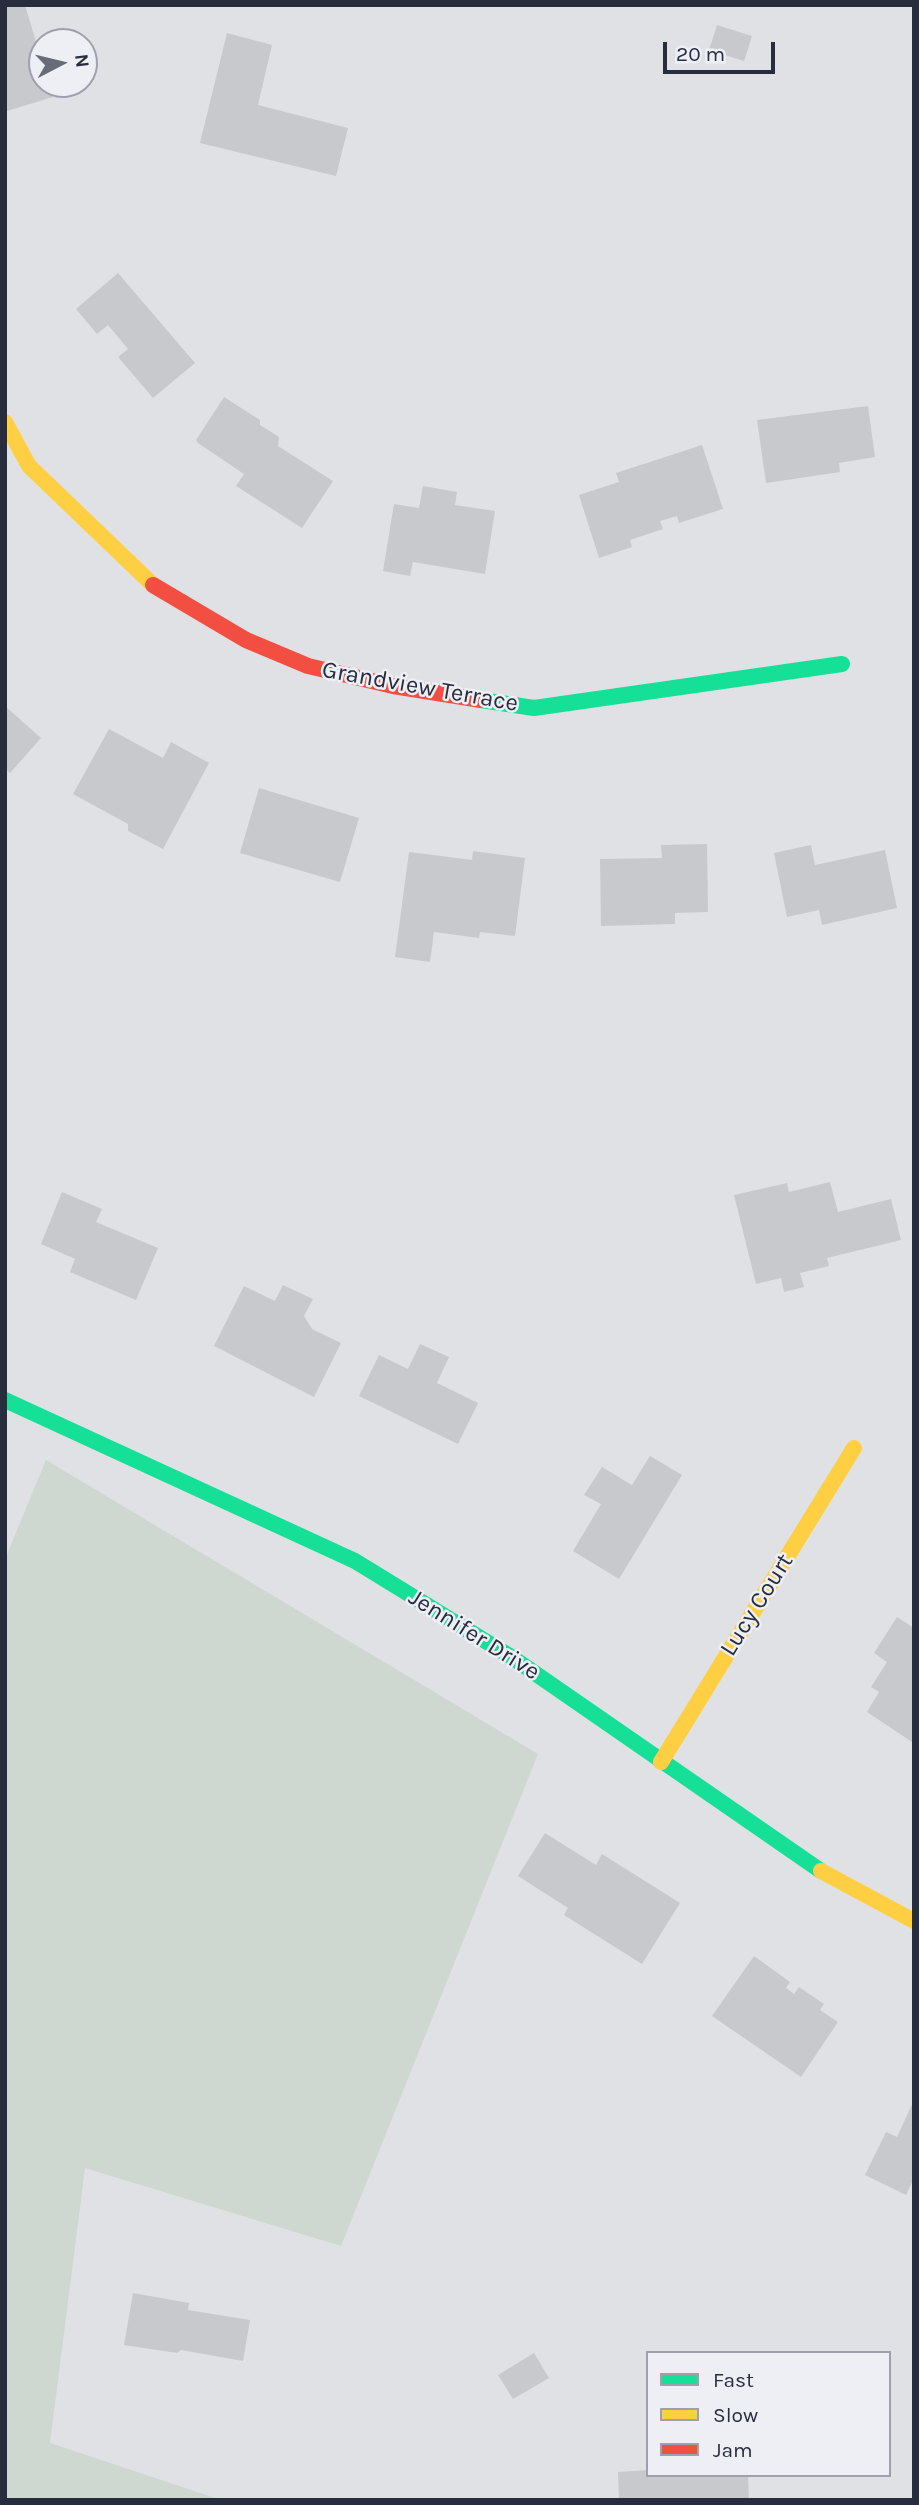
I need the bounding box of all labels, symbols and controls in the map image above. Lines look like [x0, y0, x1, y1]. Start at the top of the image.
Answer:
north arrow [28, 28, 98, 98]
scale bar [667, 28, 779, 72]
text: 20 m [676, 42, 725, 66]
text: N [70, 53, 94, 69]
street label: Grandview Terrace [320, 656, 520, 718]
street label: Lucy Court [714, 1549, 800, 1661]
street label: Jennifer Drive [403, 1583, 545, 1687]
legend [646, 2351, 891, 2477]
text: Fast [713, 2368, 754, 2392]
text: Slow [713, 2403, 758, 2427]
text: Jam [713, 2438, 753, 2462]

